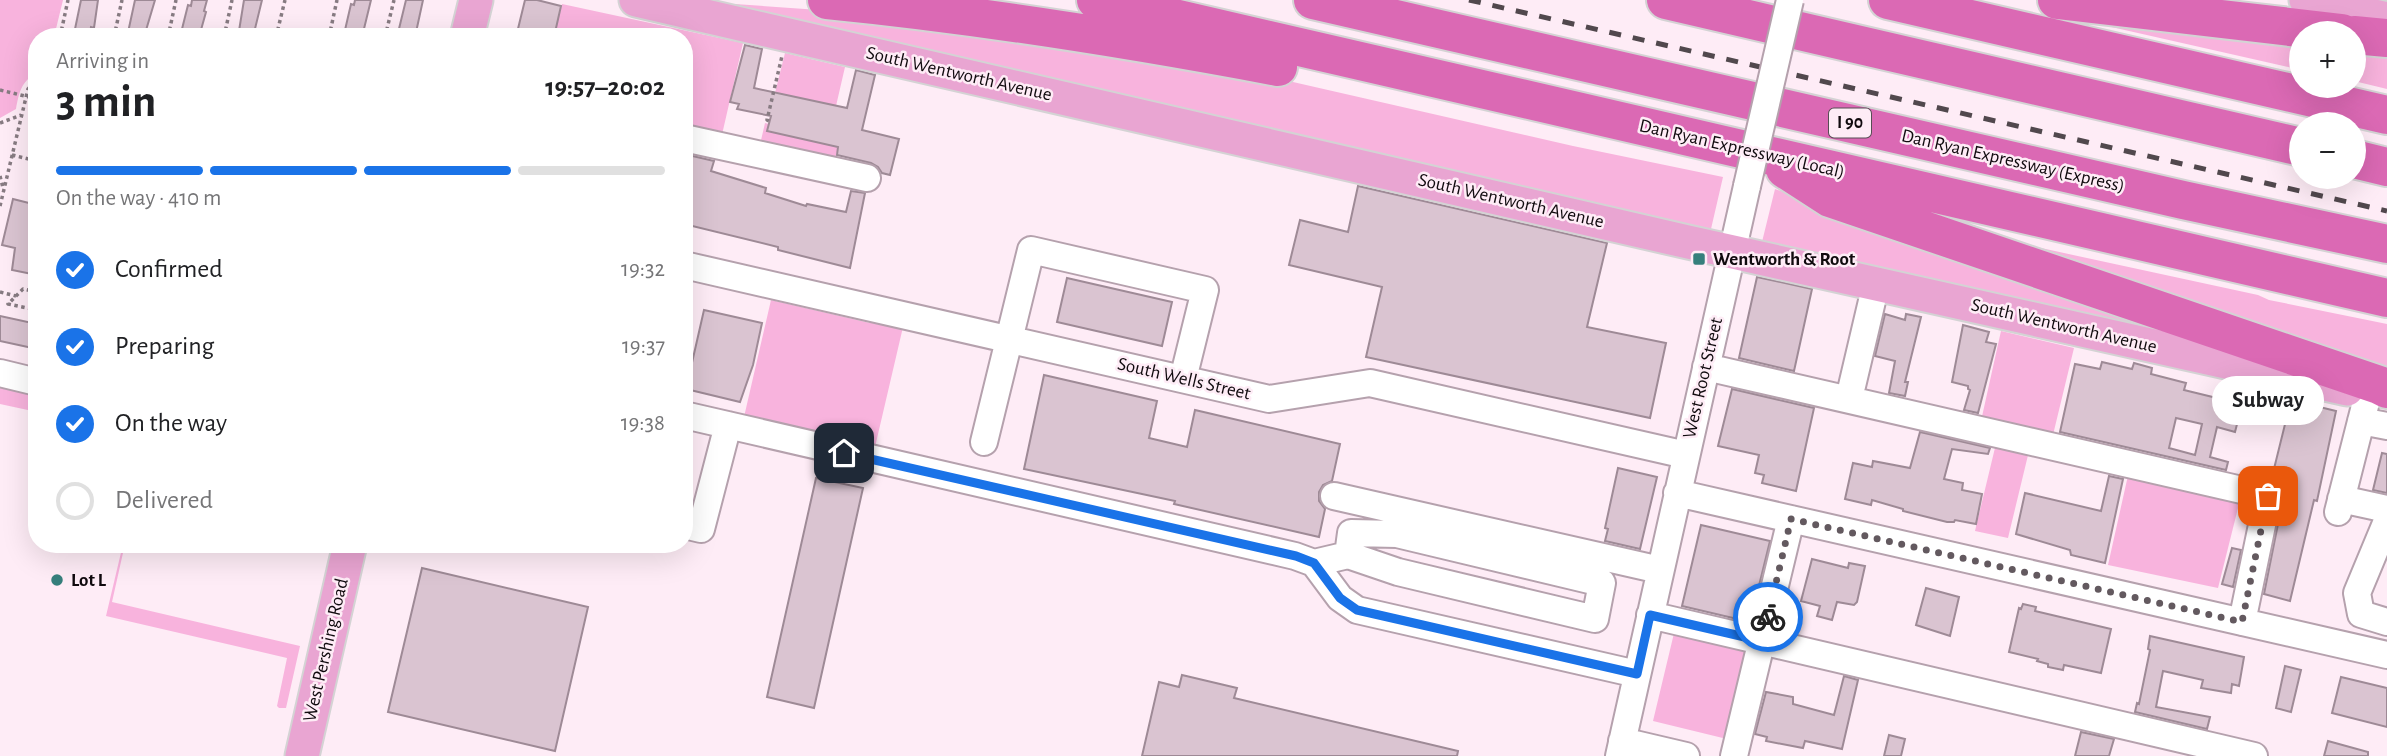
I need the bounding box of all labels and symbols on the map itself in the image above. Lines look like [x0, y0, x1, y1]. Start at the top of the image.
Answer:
street label: South Wentworth Avenue [864, 43, 1054, 105]
road number: I 90 [1829, 109, 1871, 138]
street label: Dan Ryan Expressway (Local) [1637, 116, 1847, 182]
street label: Dan Ryan Expressway (Express) [1900, 126, 2126, 196]
street label: South Wentworth Avenue [1416, 170, 1606, 232]
place label: Wentworth & Root [1713, 250, 1856, 269]
marker: Wentworth & Root [1691, 251, 1707, 267]
street label: South Wentworth Avenue [1969, 295, 2159, 357]
street label: West Root Street [1680, 316, 1726, 440]
street label: South Wells Street [1116, 354, 1252, 404]
callout: Subway [2212, 377, 2324, 426]
pin [814, 423, 874, 483]
pin [2238, 466, 2298, 526]
place label: Lot L [71, 571, 107, 590]
marker: Lot L [49, 572, 65, 588]
street label: West Pershing Road [300, 576, 352, 724]
courier [1733, 582, 1803, 652]

